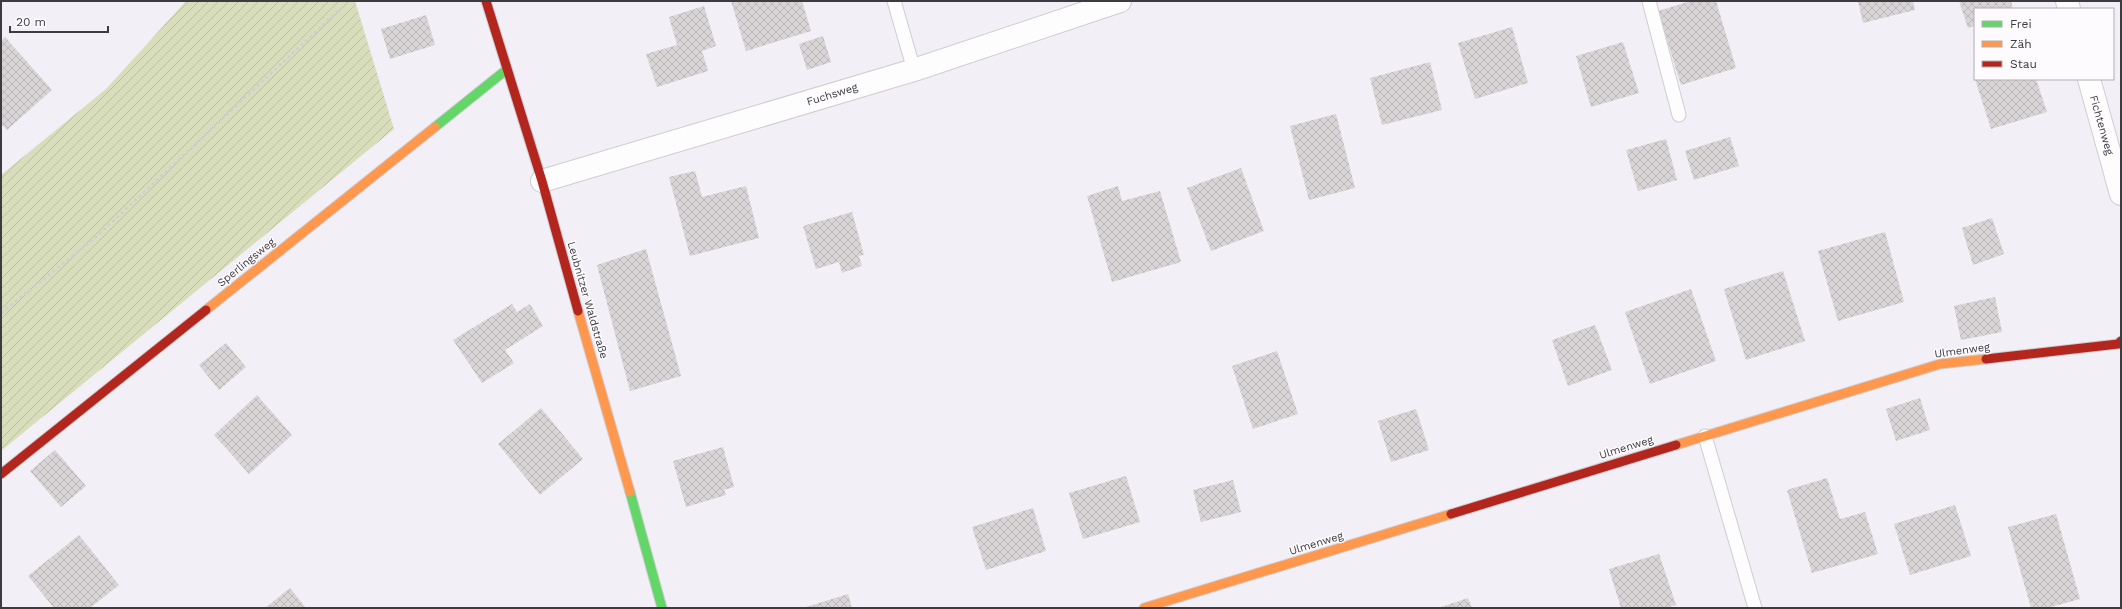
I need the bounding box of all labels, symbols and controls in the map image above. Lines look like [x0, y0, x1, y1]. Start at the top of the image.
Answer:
scale bar [10, 8, 108, 34]
legend [1974, 8, 2114, 80]
text: 20 m [16, 15, 46, 29]
text: Frei [2010, 17, 2032, 31]
text: Zäh [2010, 37, 2032, 51]
text: Stau [2010, 57, 2037, 71]
street label: Fuchsweg [805, 81, 859, 108]
street label: Fichtenweg [2087, 94, 2116, 157]
street label: Sperlingsweg [215, 235, 278, 290]
street label: Leubnitzer Waldstraße [565, 240, 610, 360]
street label: Ulmenweg [1934, 340, 1991, 361]
street label: Ulmenweg [1598, 433, 1655, 462]
street label: Ulmenweg [1288, 529, 1345, 558]

